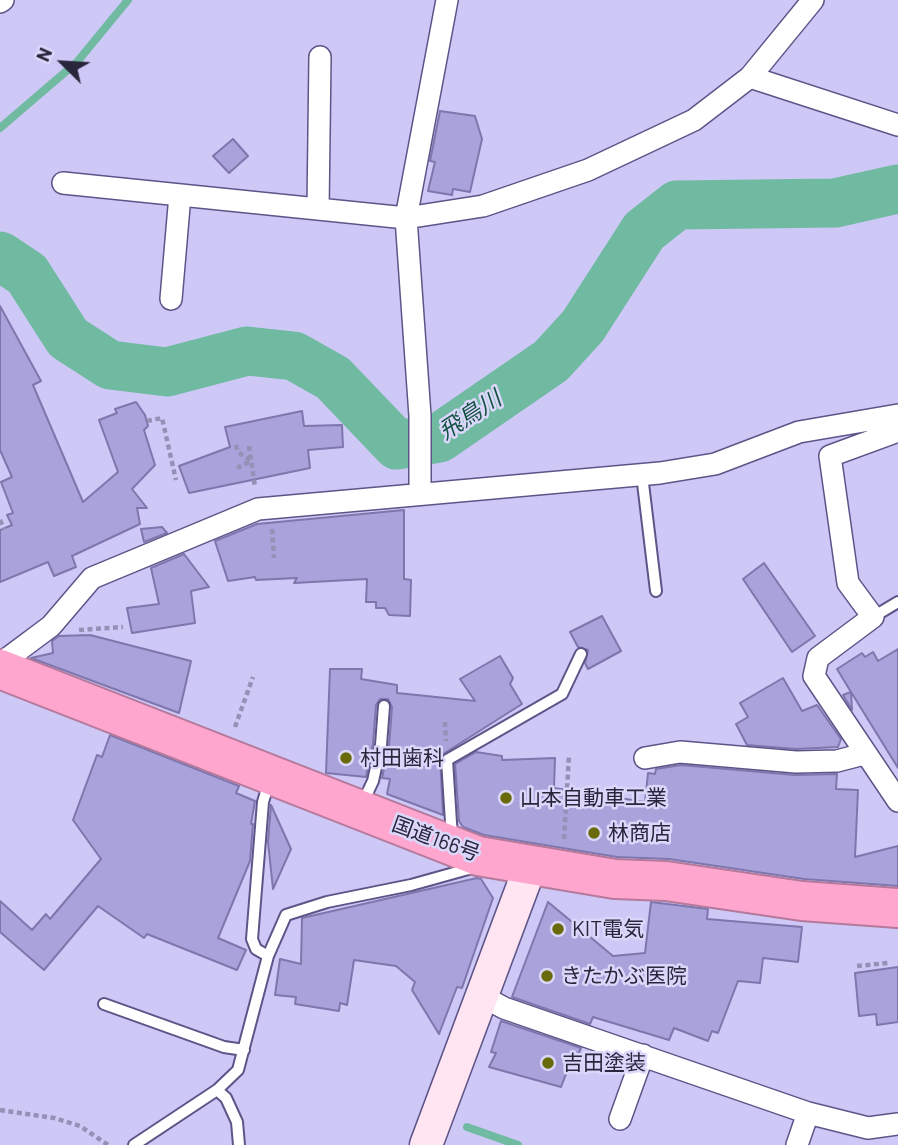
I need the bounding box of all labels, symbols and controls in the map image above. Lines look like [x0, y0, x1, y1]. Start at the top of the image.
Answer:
north arrow [28, 28, 98, 98]
text: N [30, 44, 56, 65]
water label: 飛鳥川 [434, 385, 506, 445]
place label: 村田歯科 [360, 745, 444, 771]
marker: 村田歯科 [338, 750, 354, 766]
place label: 山本自動車工業 [520, 785, 667, 811]
marker: 山本自動車工業 [498, 790, 514, 806]
street label: 国道166号 [388, 811, 484, 867]
place label: 林商店 [608, 820, 671, 846]
marker: 林商店 [586, 825, 602, 841]
place label: KIT電気 [572, 916, 644, 942]
marker: KIT電気 [550, 921, 566, 937]
place label: きたかぶ医院 [561, 963, 687, 989]
marker: きたかぶ医院 [539, 968, 555, 984]
place label: 吉田塗装 [562, 1050, 646, 1076]
marker: 吉田塗装 [540, 1055, 556, 1071]

